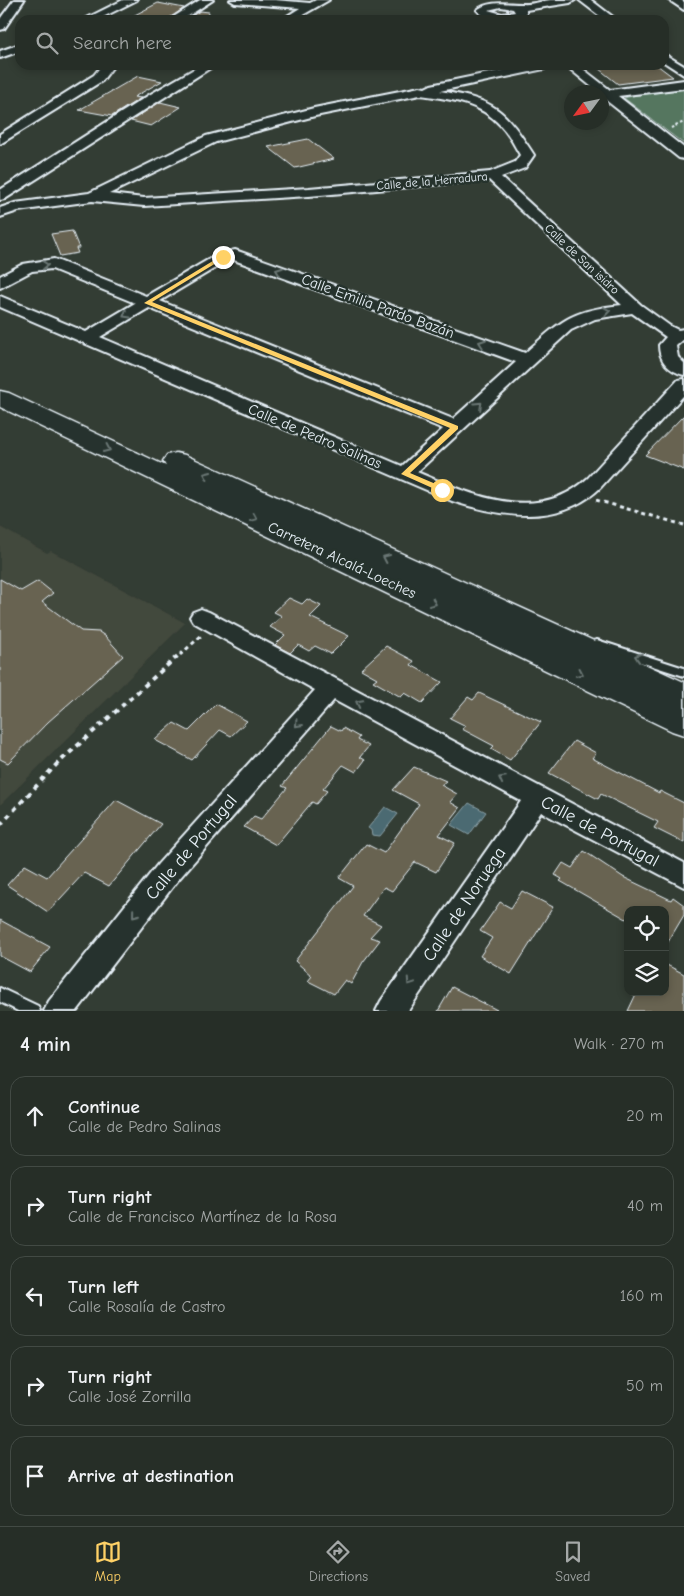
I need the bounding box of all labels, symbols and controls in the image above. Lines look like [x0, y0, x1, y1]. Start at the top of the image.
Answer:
search box [15, 15, 669, 70]
icon: search [33, 29, 61, 57]
text: Search here [73, 32, 172, 54]
north arrow [564, 85, 609, 130]
street label: Calle de la Herradura [376, 169, 488, 193]
street label: Calle de San isidro [542, 221, 622, 297]
route end [212, 246, 235, 269]
one-way arrow [41, 259, 49, 270]
one-way arrow [276, 267, 284, 277]
street label: Calle Emilia Pardo Bazán [299, 270, 457, 342]
one-way arrow [603, 307, 612, 317]
one-way arrow [122, 309, 131, 319]
one-way arrow [478, 339, 487, 349]
street label: Calle de Pedro Salinas [245, 400, 385, 472]
one-way arrow [473, 402, 482, 411]
one-way arrow [102, 443, 111, 453]
one-way arrow [203, 471, 212, 481]
route start [431, 479, 454, 502]
one-way arrow [249, 512, 258, 523]
street label: Carretera Alcalá-Loeches [265, 518, 419, 602]
one-way arrow [382, 554, 391, 564]
one-way arrow [428, 597, 437, 607]
one-way arrow [634, 653, 642, 663]
one-way arrow [574, 666, 583, 676]
one-way arrow [355, 699, 364, 709]
one-way arrow [295, 719, 304, 728]
one-way arrow [498, 775, 507, 785]
street label: Calle de Portugal [141, 790, 242, 904]
street label: Calle de Portugal [537, 791, 663, 871]
street label: Calle de Noruega [418, 843, 510, 965]
map controls [624, 906, 669, 996]
button: locate [624, 906, 669, 951]
one-way arrow [133, 908, 141, 917]
button: layers [624, 951, 669, 996]
one-way arrow [407, 977, 416, 986]
text: 4 min [20, 1032, 71, 1056]
text: Walk · 270 m [574, 1035, 664, 1053]
text: Continue [68, 1096, 140, 1118]
icon: ahead [21, 1102, 49, 1130]
text: 20 m [626, 1107, 663, 1125]
text: Calle de Pedro Salinas [68, 1118, 221, 1136]
text: Turn right [68, 1186, 152, 1208]
icon: right [21, 1192, 49, 1220]
text: 40 m [627, 1197, 663, 1215]
text: Calle de Francisco Martínez de la Rosa [68, 1208, 337, 1226]
text: Turn left [68, 1276, 139, 1298]
icon: left [21, 1282, 49, 1310]
text: 160 m [620, 1287, 663, 1305]
text: Calle Rosalía de Castro [68, 1298, 225, 1316]
text: Turn right [68, 1366, 152, 1388]
icon: right [21, 1372, 49, 1400]
text: 50 m [626, 1377, 663, 1395]
text: Calle José Zorrilla [68, 1388, 191, 1406]
icon: arrive [21, 1462, 49, 1490]
text: Arrive at destination [68, 1465, 234, 1487]
tab: Map [94, 1538, 122, 1585]
tab: Directions [309, 1538, 368, 1585]
tab: Saved [555, 1538, 590, 1585]

